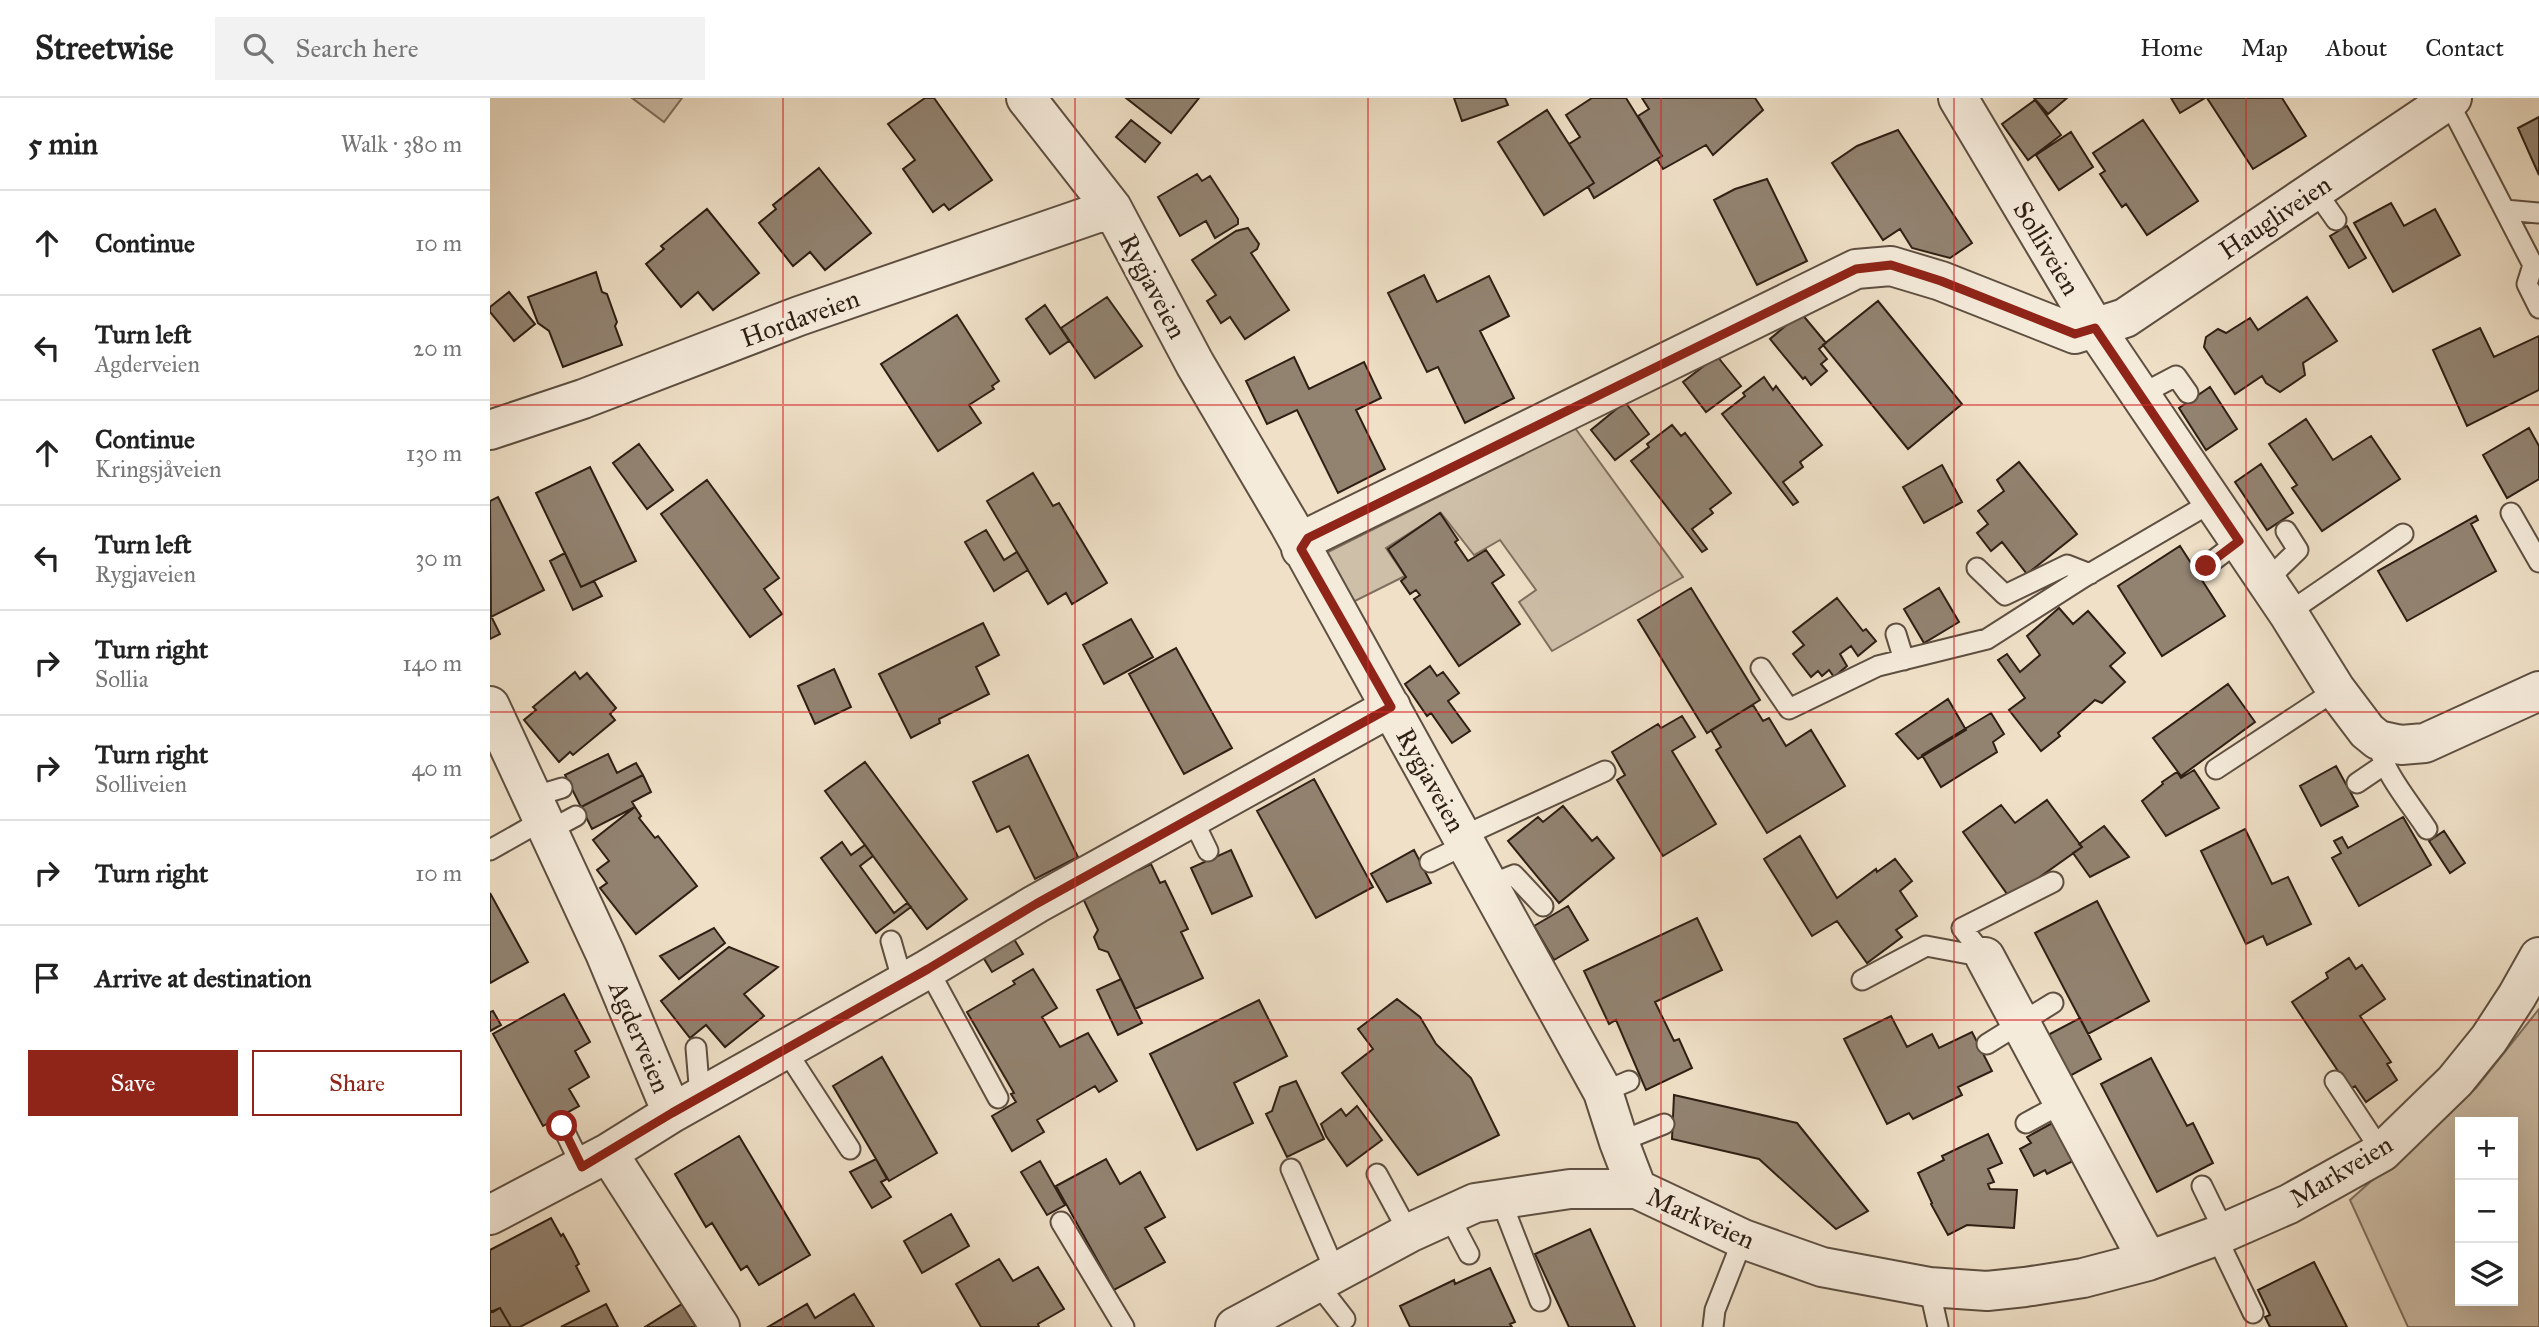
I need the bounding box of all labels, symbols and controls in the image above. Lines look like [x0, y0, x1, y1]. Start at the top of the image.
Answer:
search box [215, 17, 705, 80]
text: Streetwise [35, 28, 173, 68]
icon: search [239, 29, 277, 67]
text: Search here [295, 32, 418, 64]
text: Home [2140, 33, 2203, 63]
text: Map [2241, 33, 2288, 63]
text: About [2326, 33, 2387, 63]
text: Contact [2425, 33, 2504, 63]
text: 5 min [28, 126, 98, 162]
text: Walk · 380 m [341, 130, 462, 158]
street label: Haugliveien [2213, 168, 2337, 266]
street label: Solliveien [2007, 195, 2087, 301]
icon: ahead [28, 224, 66, 262]
text: Continue [95, 227, 195, 259]
street label: Rygjaveien [1112, 228, 1194, 344]
text: 10 m [415, 229, 462, 257]
street label: Hordaveien [736, 282, 864, 354]
text: Turn left [95, 318, 191, 350]
icon: left [28, 329, 66, 367]
text: 20 m [413, 334, 462, 362]
text: Agderveien [95, 350, 200, 378]
text: Continue [95, 423, 195, 455]
icon: ahead [28, 434, 66, 472]
text: 130 m [406, 439, 462, 467]
text: Kringsjåveien [95, 455, 222, 483]
text: Turn left [95, 528, 191, 560]
icon: left [28, 539, 66, 577]
text: 30 m [415, 544, 462, 572]
route end [2190, 550, 2221, 581]
text: Rygjaveien [95, 560, 196, 588]
text: Turn right [95, 633, 208, 665]
icon: right [28, 644, 66, 682]
text: 140 m [402, 649, 462, 677]
text: Sollia [95, 665, 148, 693]
street label: Rygjaveien [1389, 722, 1473, 838]
text: Turn right [95, 738, 208, 770]
icon: right [28, 749, 66, 787]
text: 40 m [412, 754, 462, 782]
text: Solliveien [95, 770, 187, 798]
icon: right [28, 854, 66, 892]
text: Turn right [95, 857, 208, 889]
text: 10 m [415, 859, 462, 887]
icon: arrive [28, 959, 66, 997]
text: Arrive at destination [95, 962, 312, 994]
street label: Agderveien [602, 975, 678, 1098]
button: Save [28, 1050, 238, 1116]
button: Share [252, 1050, 462, 1116]
route start [546, 1110, 577, 1141]
map controls [2455, 1117, 2518, 1306]
button: + [2455, 1117, 2518, 1180]
street label: Markveien [2284, 1128, 2398, 1214]
street label: Markveien [1642, 1180, 1760, 1256]
button: − [2455, 1180, 2518, 1243]
button: layers [2455, 1243, 2518, 1306]

